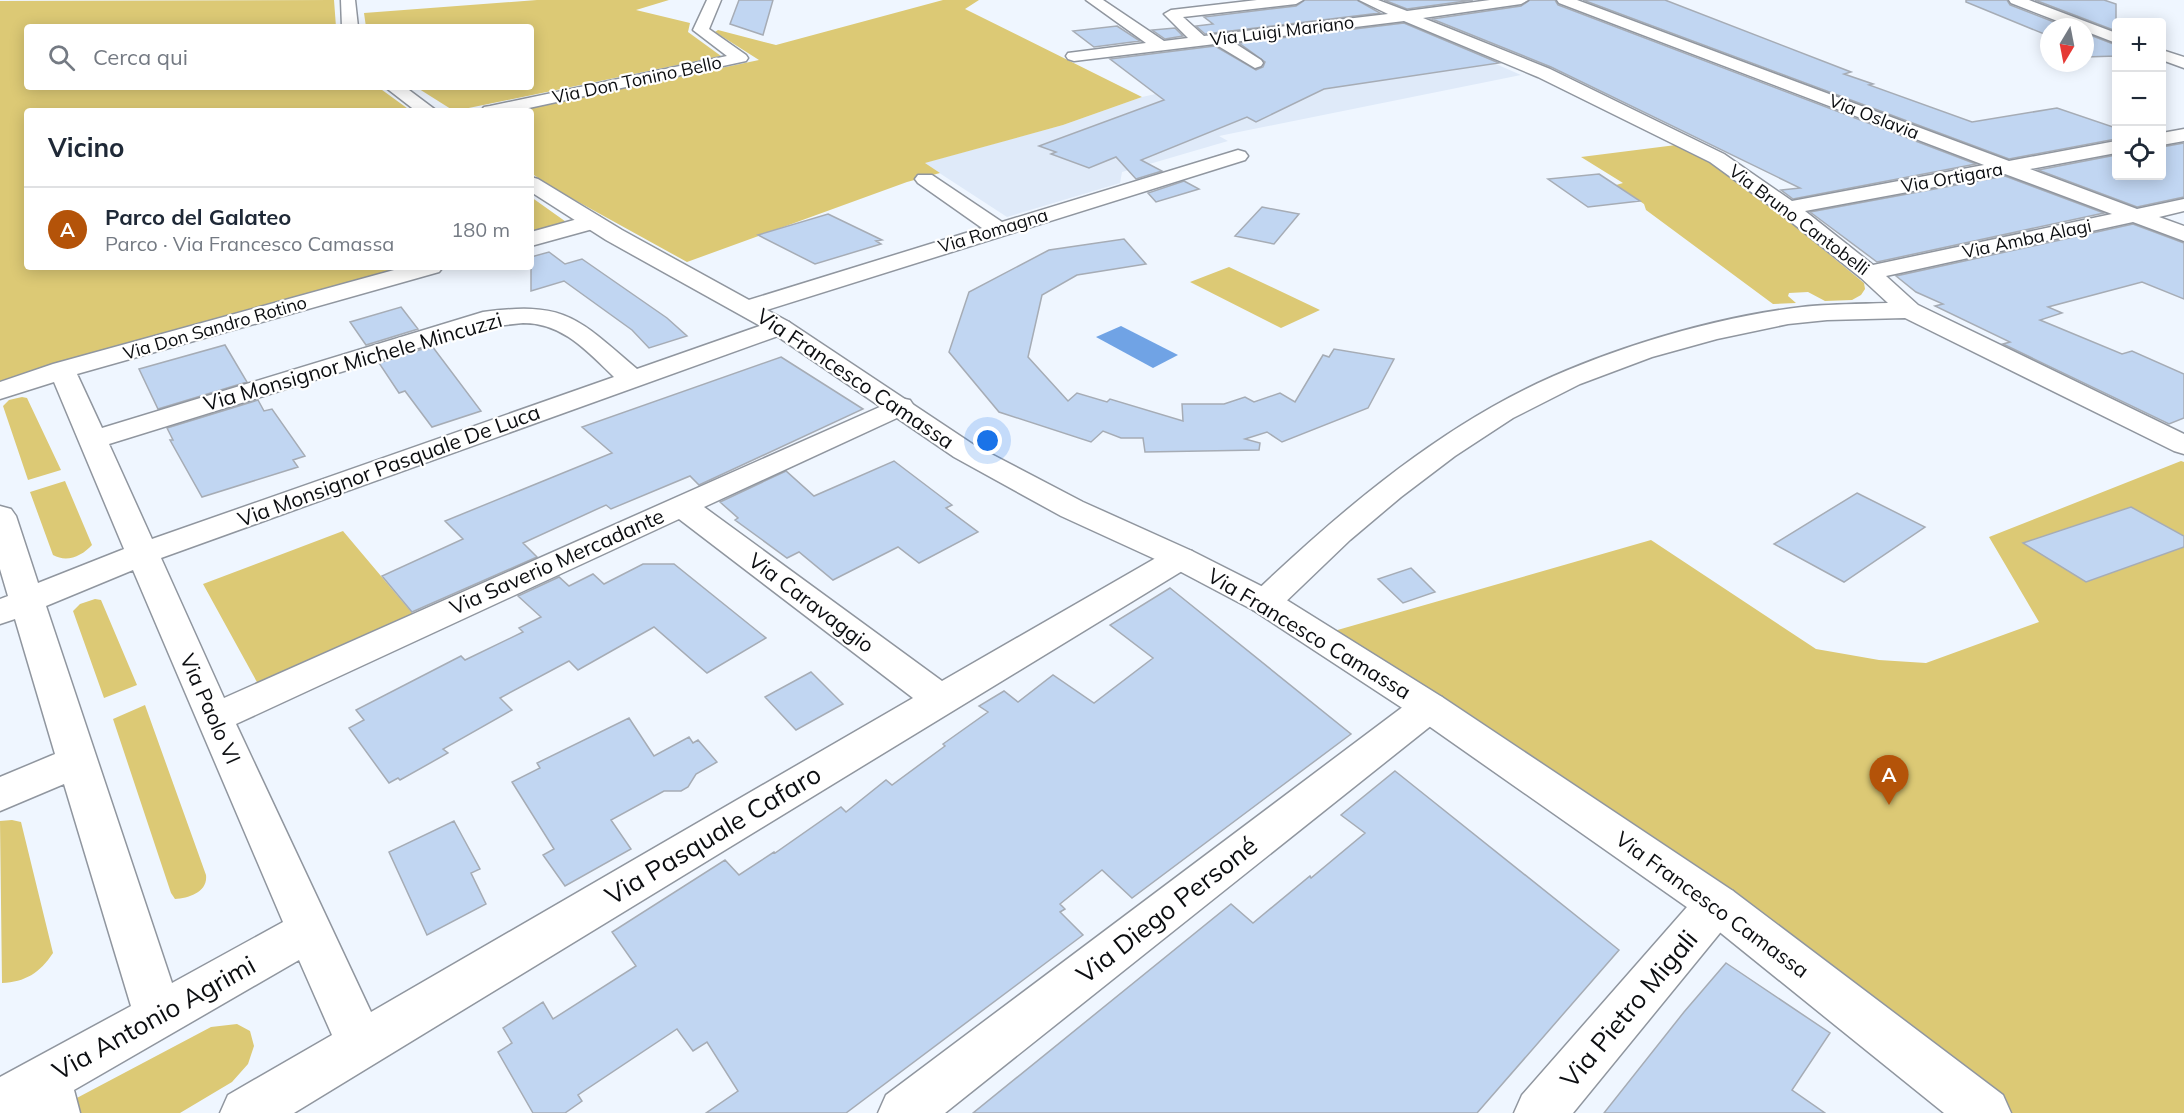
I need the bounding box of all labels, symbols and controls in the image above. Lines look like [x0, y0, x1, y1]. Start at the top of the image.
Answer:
street label: Via Luigi Mariano [1208, 10, 1355, 51]
north arrow [2040, 18, 2094, 72]
map controls [2112, 18, 2166, 180]
button: + [2112, 18, 2166, 72]
search box [24, 24, 534, 90]
icon: search [45, 41, 78, 74]
text: Cerca qui [93, 43, 188, 71]
street label: Via Don Tonino Bello [550, 50, 724, 109]
button: − [2112, 72, 2166, 126]
street label: Via Oslavia [1826, 89, 1923, 144]
button: locate [2112, 126, 2166, 180]
text: Vicino [48, 131, 125, 164]
street label: Via Ortigara [1899, 157, 2004, 198]
street label: Via Bruno Cantobelli [1724, 159, 1874, 280]
text: Parco del Galateo [105, 203, 291, 231]
street label: Via Romagna [935, 203, 1051, 258]
street label: Via Amba Alagi [1960, 214, 2093, 263]
text: A [60, 217, 75, 242]
text: 180 m [451, 217, 510, 242]
text: Parco · Via Francesco Camassa [105, 231, 394, 256]
street label: Via Don Sandro Rotino [120, 290, 309, 365]
street label: Via Francesco Camassa [752, 302, 959, 454]
street label: Via Monsignor Michele Mincuzzi [201, 306, 505, 416]
street label: Via Monsignor Pasquale De Luca [234, 398, 543, 532]
your location [973, 426, 1002, 455]
street label: Via Saverio Mercadante [445, 502, 668, 620]
street label: Via Caravaggio [744, 547, 879, 658]
street label: Via Francesco Camassa [1203, 562, 1416, 704]
street label: Via Paolo VI [175, 649, 247, 768]
pin: A [1870, 756, 1908, 805]
street label: Via Pasquale Cafaro [599, 757, 827, 912]
street label: Via Francesco Camassa [1611, 825, 1814, 983]
street label: Via Diego Personé [1070, 829, 1264, 991]
street label: Via Pietro Migali [1553, 923, 1704, 1094]
street label: Via Antonio Agrimi [46, 948, 261, 1087]

